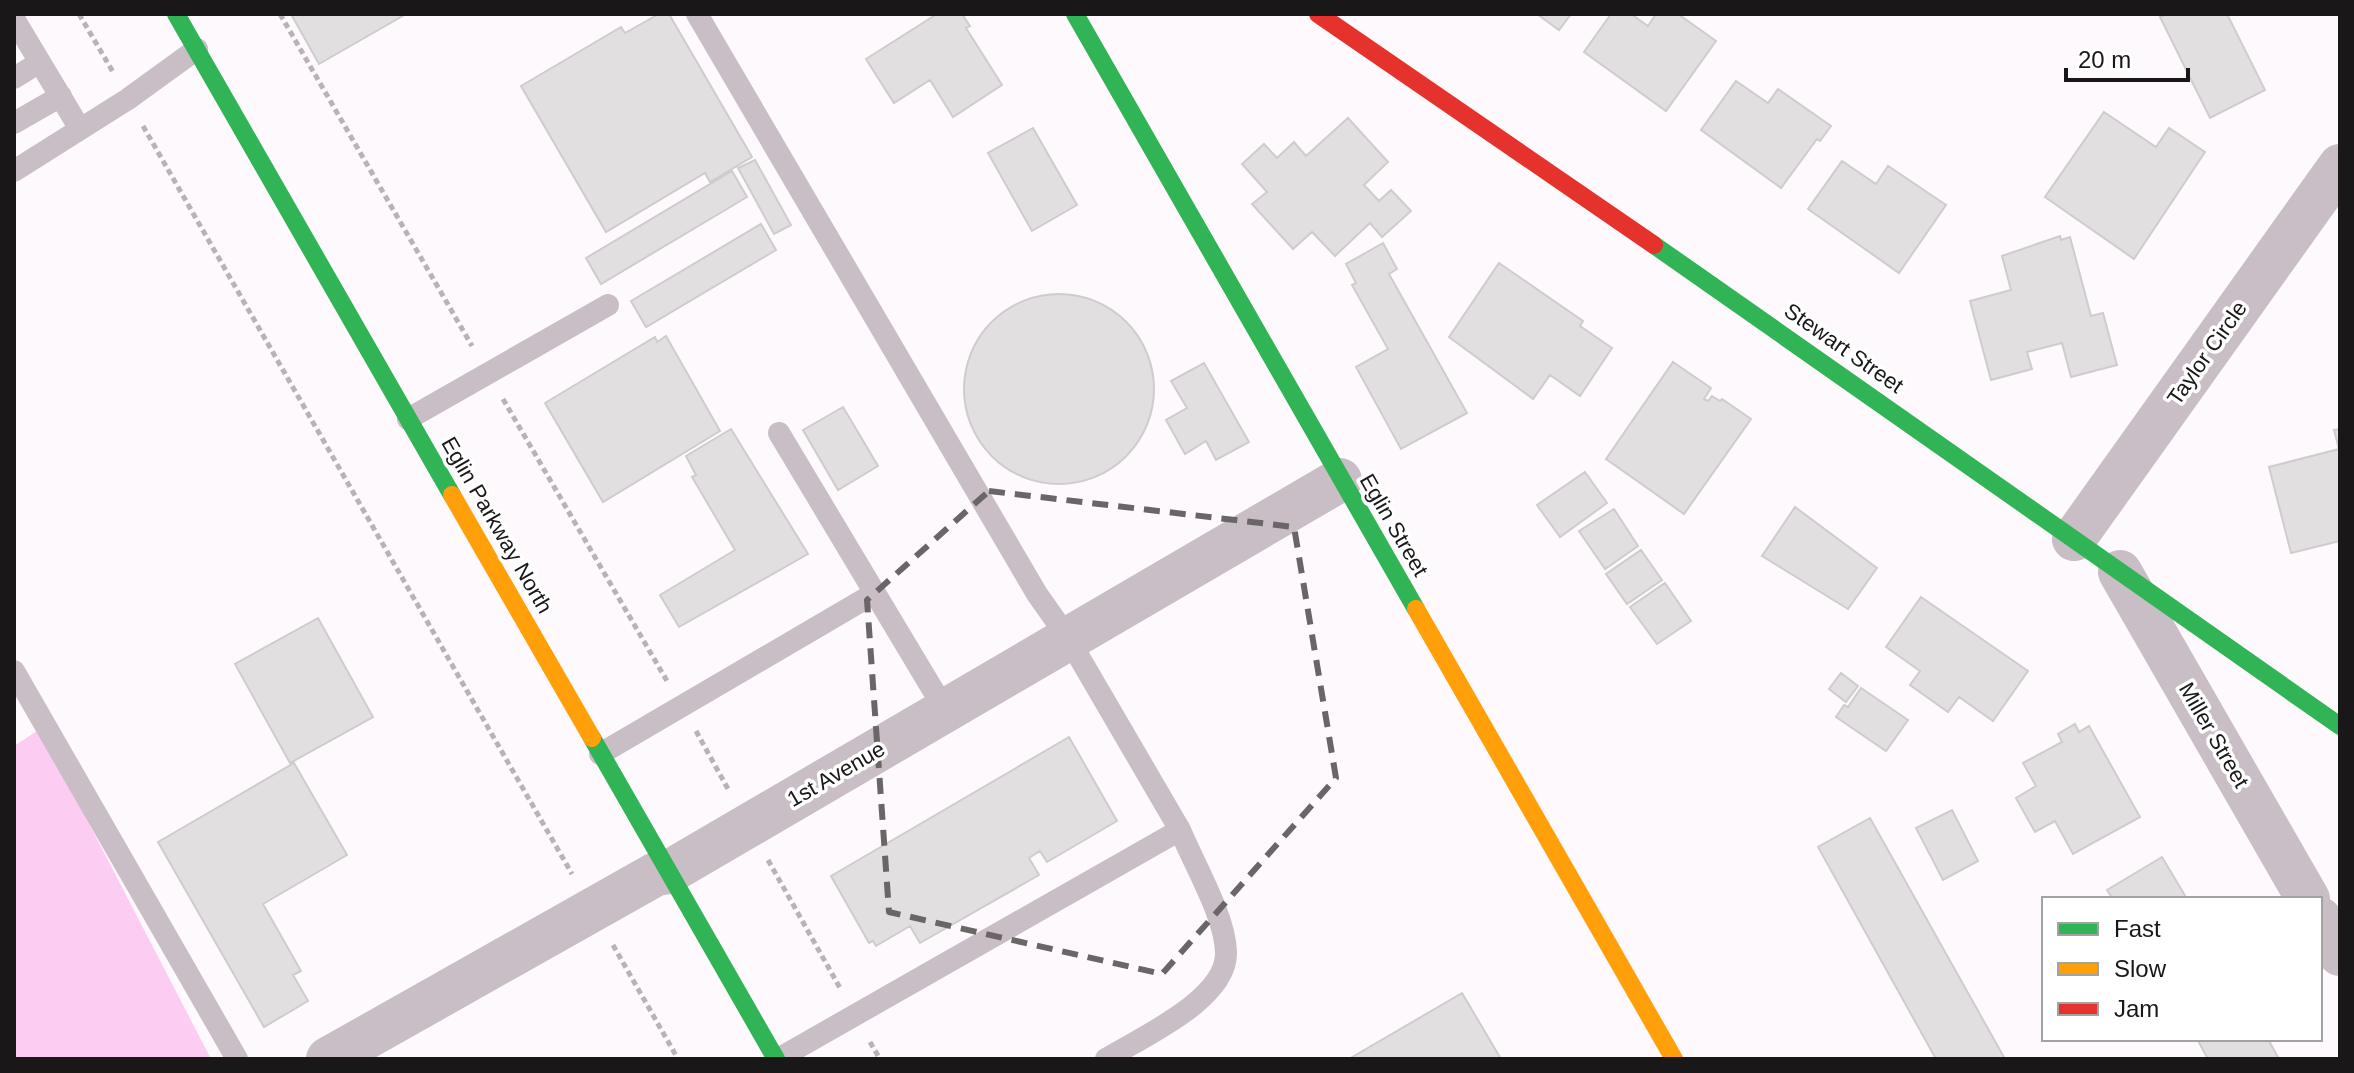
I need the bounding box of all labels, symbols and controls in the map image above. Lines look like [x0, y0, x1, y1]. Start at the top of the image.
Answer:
scale bar [2066, 32, 2188, 82]
text: 20 m [2078, 46, 2131, 73]
street label: Taylor Circle [2162, 296, 2252, 410]
street label: Stewart Street [1780, 298, 1908, 398]
street label: Eglin Parkway North [436, 432, 558, 618]
street label: Eglin Street [1355, 470, 1433, 580]
street label: Miller Street [2174, 678, 2254, 792]
street label: 1st Avenue [783, 736, 889, 812]
legend [2042, 897, 2322, 1041]
text: Fast [2114, 915, 2161, 942]
text: Slow [2114, 955, 2167, 982]
text: Jam [2114, 995, 2159, 1022]

